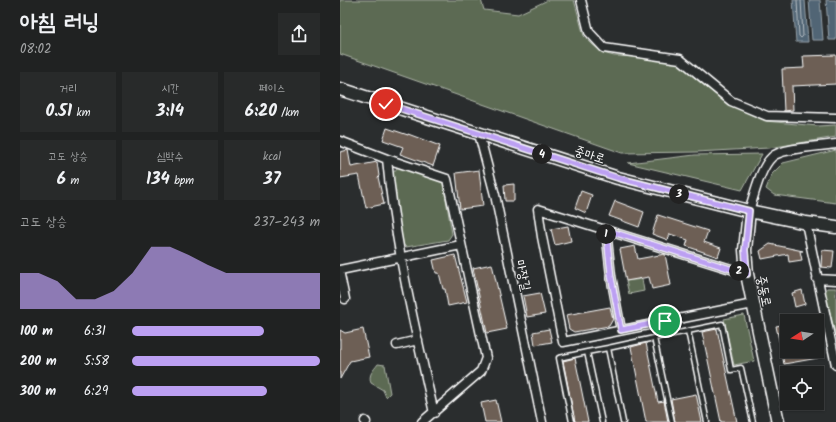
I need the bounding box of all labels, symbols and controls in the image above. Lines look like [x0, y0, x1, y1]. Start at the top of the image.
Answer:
text: 아침 러닝 [20, 6, 99, 41]
button: share [278, 13, 320, 55]
text: 08:02 [20, 39, 52, 60]
text: 거리 [59, 80, 77, 98]
text: 시간 [161, 80, 179, 98]
text: 페이스 [259, 80, 285, 98]
pin [369, 87, 403, 121]
icon: check [375, 93, 397, 115]
text: 0.51 [46, 98, 72, 125]
text: 3:14 [156, 98, 184, 125]
text: 6:20 [245, 98, 277, 125]
text: km [72, 104, 90, 122]
text: /km [277, 104, 299, 122]
street label: 중마로 [571, 141, 608, 170]
pin: 4 [532, 144, 552, 164]
text: 4 [539, 145, 545, 163]
text: 고도 상승 [48, 148, 88, 166]
text: 심박수 [157, 148, 183, 166]
text: kcal [263, 148, 281, 166]
text: 6 [57, 166, 66, 193]
text: 134 [146, 166, 170, 193]
text: 37 [263, 166, 281, 193]
text: m [66, 172, 79, 190]
text: bpm [170, 172, 194, 190]
pin: 3 [669, 184, 689, 204]
text: 3 [676, 185, 682, 203]
text: 고도 상승 [20, 212, 67, 233]
text: 237–243 m [253, 212, 320, 233]
pin: 1 [596, 224, 616, 244]
text: 1 [604, 225, 608, 243]
street label: 마장길 [509, 258, 536, 293]
pin: 2 [729, 261, 749, 281]
text: 2 [736, 262, 742, 280]
street label: 중동로 [750, 274, 777, 309]
pin [648, 304, 682, 338]
icon: arrive [654, 310, 676, 332]
north arrow [780, 314, 824, 358]
map controls [780, 314, 824, 410]
text: 100 m [20, 321, 53, 342]
text: 6:31 [84, 321, 106, 342]
text: 200 m [20, 351, 57, 372]
text: 5:58 [84, 351, 109, 372]
button: locate [780, 366, 824, 410]
text: 300 m [20, 381, 56, 402]
text: 6:29 [84, 381, 108, 402]

